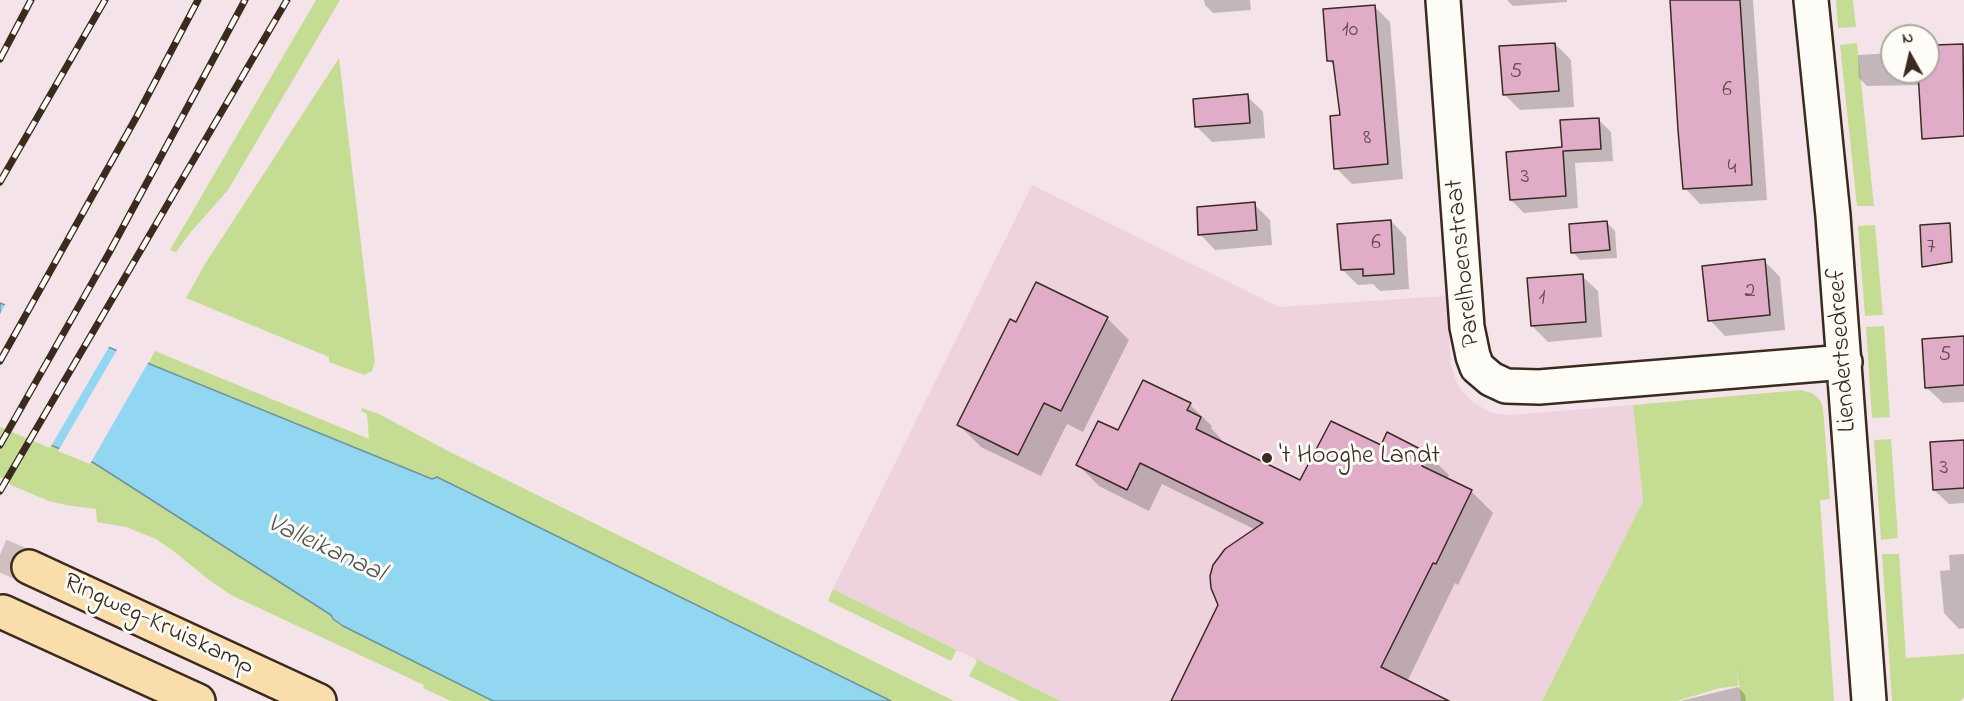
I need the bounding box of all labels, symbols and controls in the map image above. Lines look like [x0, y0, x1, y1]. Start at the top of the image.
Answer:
house number: 10 [1342, 18, 1358, 44]
north arrow [1880, 24, 1940, 84]
text: N [1901, 26, 1915, 51]
house number: 5 [1510, 60, 1522, 86]
house number: 6 [1722, 78, 1732, 104]
house number: 8 [1363, 126, 1371, 152]
house number: 4 [1727, 156, 1737, 182]
house number: 3 [1520, 165, 1530, 191]
street label: Parelhoenstraat [1441, 177, 1489, 349]
house number: 6 [1371, 231, 1381, 257]
house number: 7 [1926, 235, 1936, 261]
street label: Liendertsedreef [1823, 267, 1865, 433]
house number: 2 [1745, 279, 1755, 305]
house number: 1 [1539, 286, 1545, 312]
house number: 5 [1939, 343, 1951, 369]
place label: 't Hooghe Landt [1279, 442, 1440, 474]
marker: 't Hooghe Landt [1260, 451, 1274, 465]
house number: 3 [1939, 456, 1949, 482]
water label: Valleikanaal [261, 509, 389, 591]
street label: Ringweg-Kruiskamp [58, 568, 258, 684]

